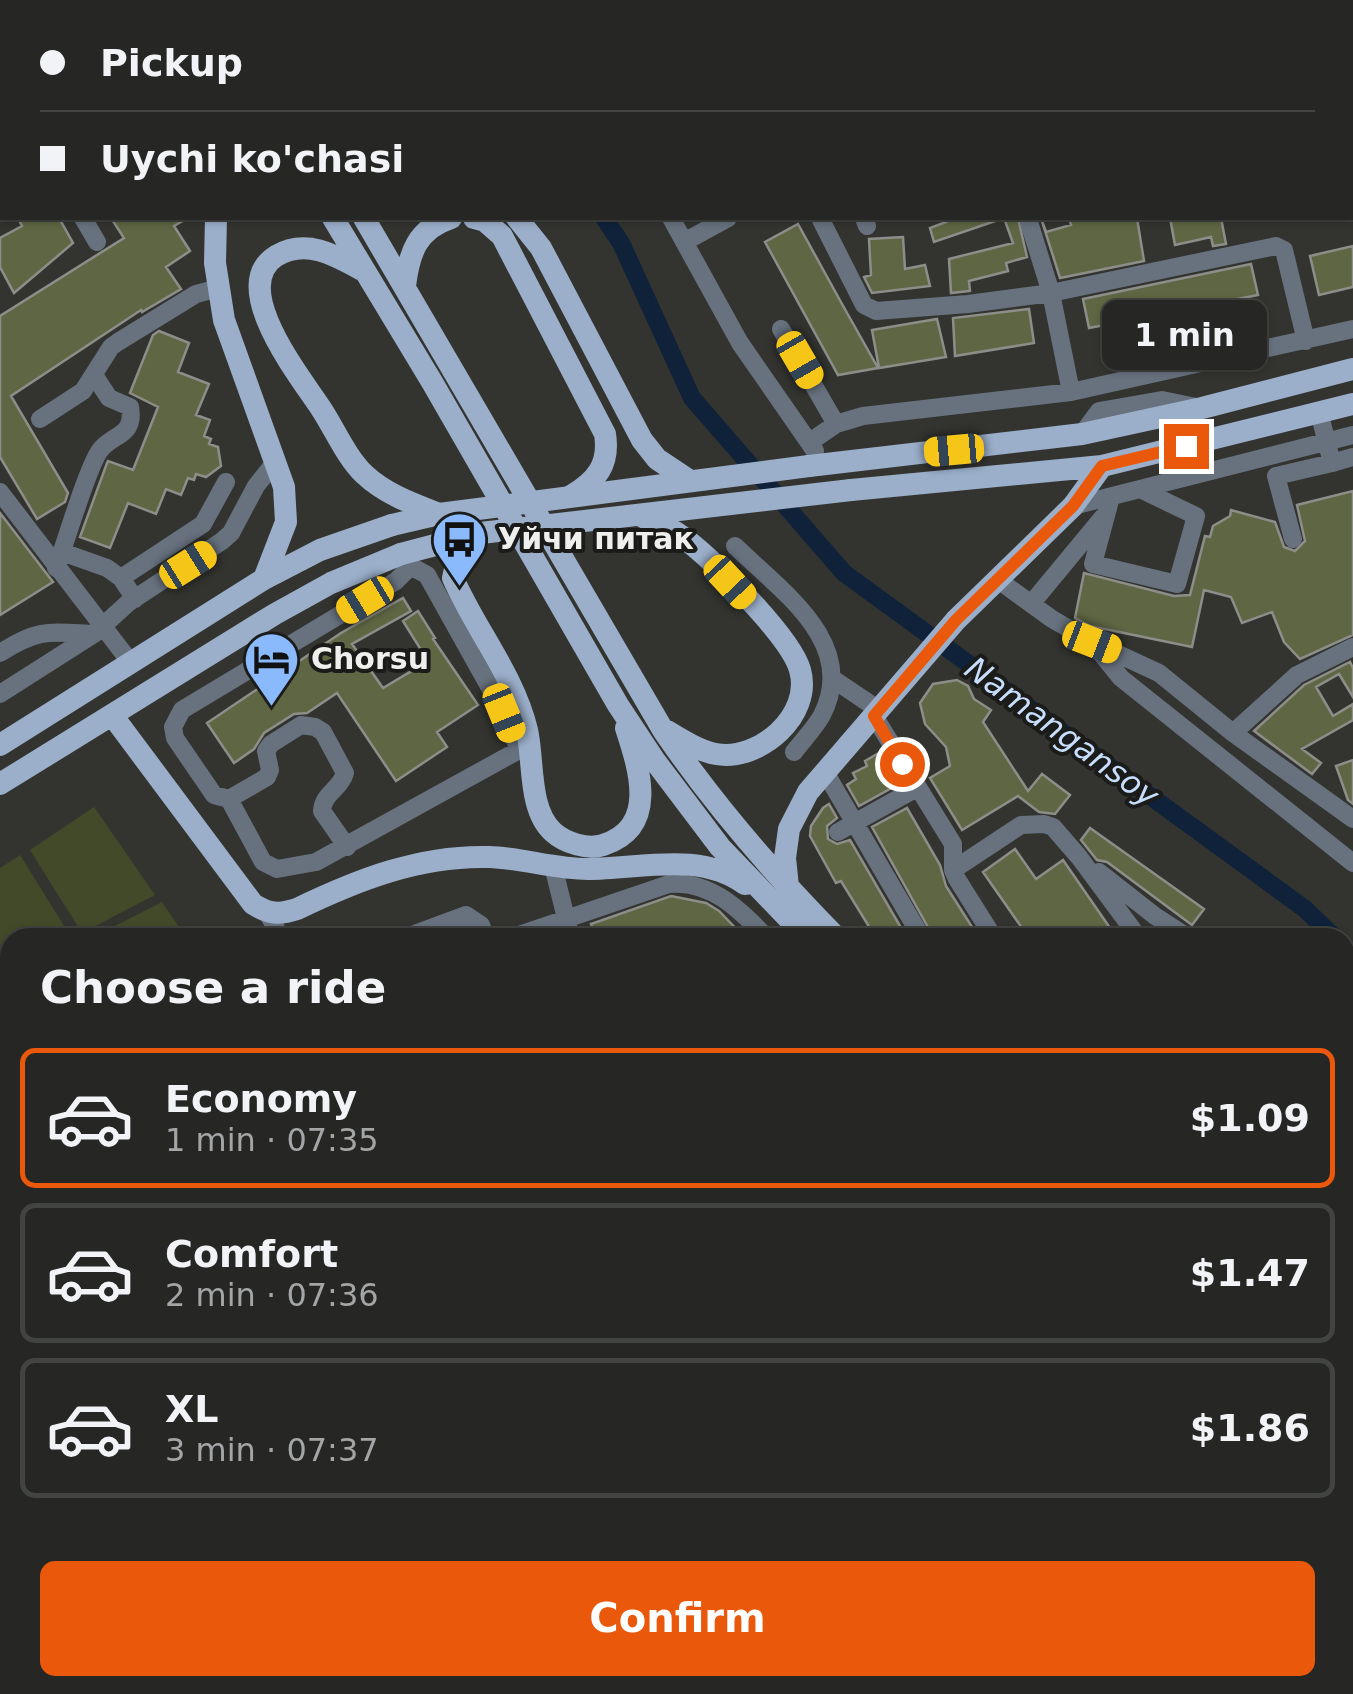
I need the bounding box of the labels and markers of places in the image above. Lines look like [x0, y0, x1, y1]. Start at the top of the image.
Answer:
bus stop icon: Уйчи питак [429, 509, 489, 588]
place label: Уйчи питак [498, 521, 694, 556]
hotel icon: Chorsu [242, 629, 302, 708]
place label: Chorsu [311, 641, 429, 676]

